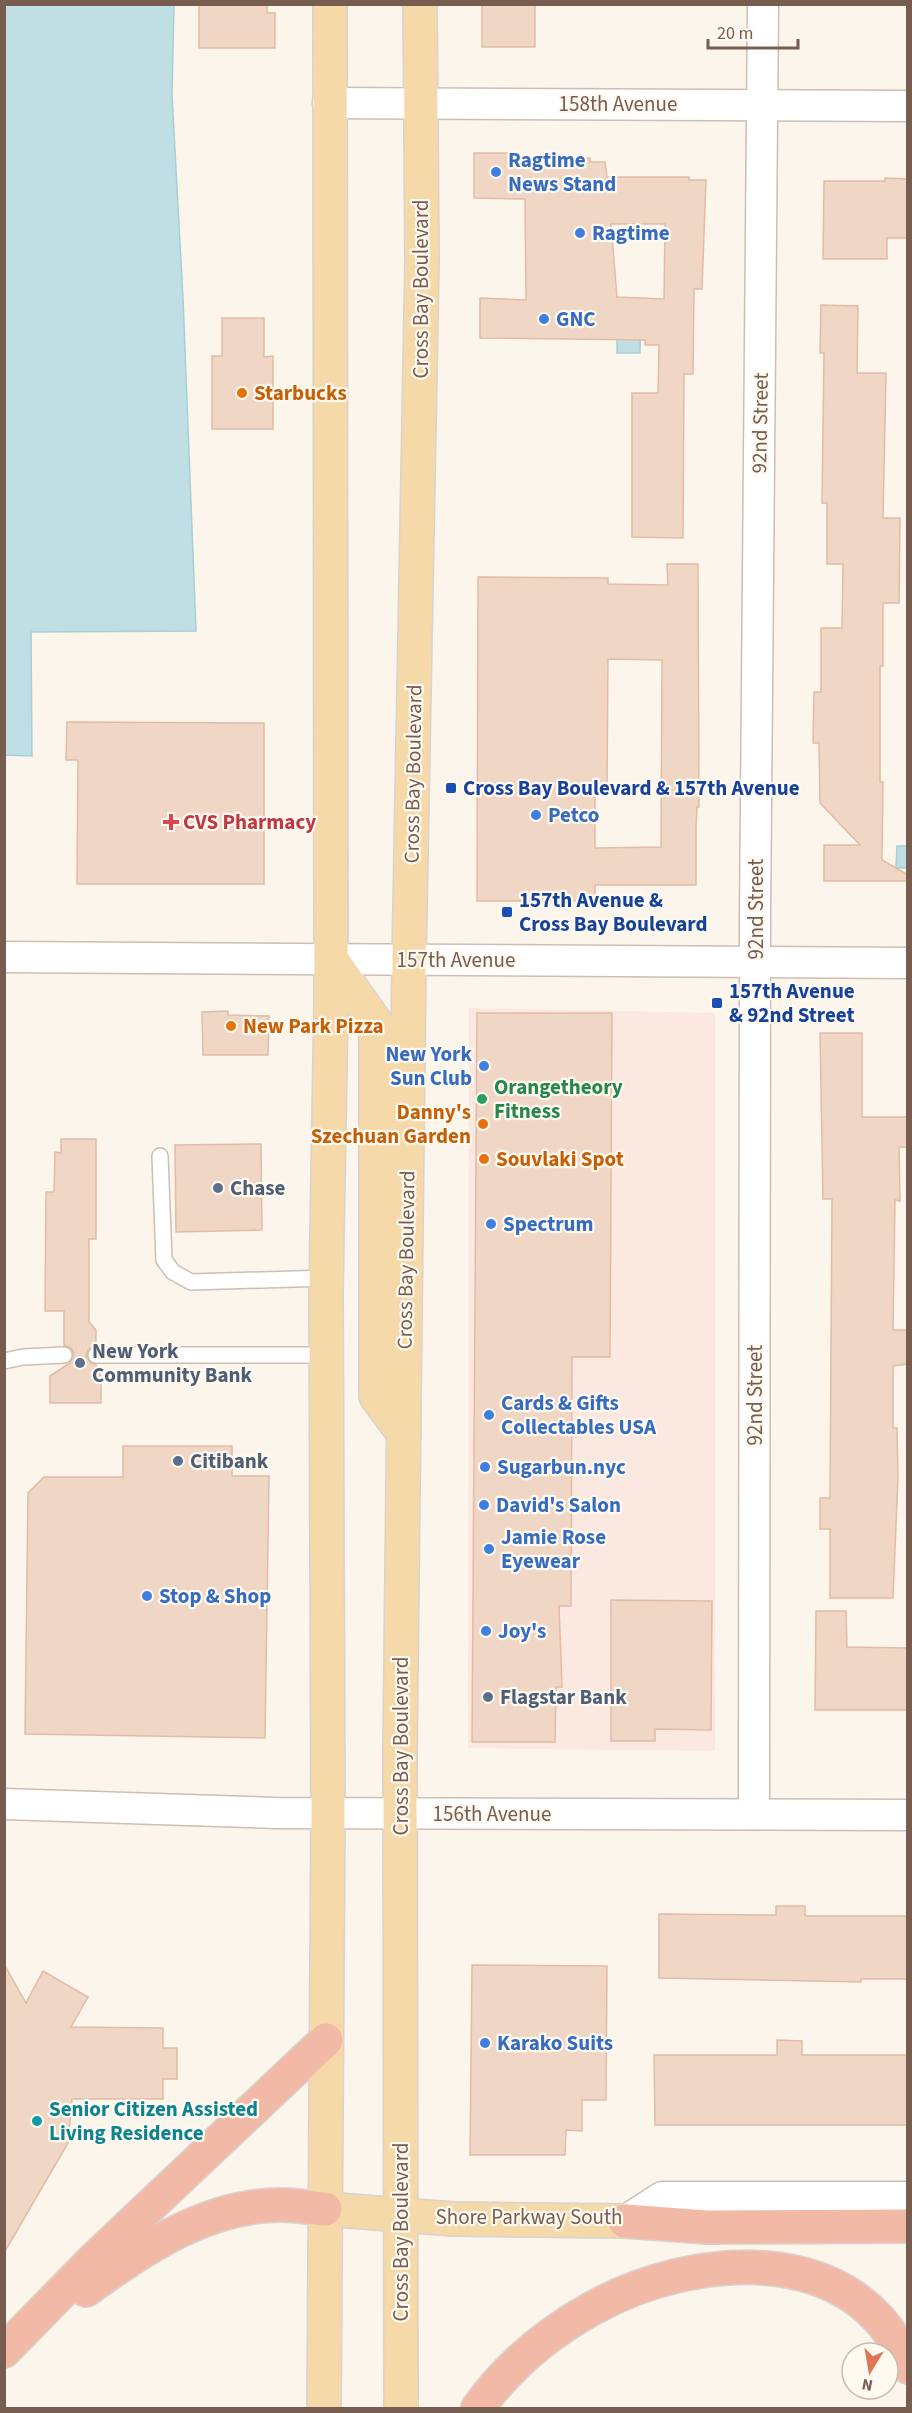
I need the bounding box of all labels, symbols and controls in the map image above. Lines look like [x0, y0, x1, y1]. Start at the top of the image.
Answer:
scale bar [708, 12, 798, 50]
text: 20 m [717, 21, 753, 46]
street label: 158th Avenue [559, 89, 677, 119]
place label: Ragtime News Stand [508, 145, 616, 199]
marker: Ragtime News Stand [489, 165, 503, 179]
street label: Cross Bay Boulevard [406, 200, 436, 378]
place label: Ragtime [592, 218, 670, 248]
marker: Ragtime [573, 226, 587, 240]
place label: GNC [556, 304, 596, 334]
marker: GNC [537, 312, 551, 326]
street label: 92nd Street [744, 372, 776, 474]
place label: Starbucks [254, 378, 347, 408]
marker: Starbucks [235, 386, 249, 400]
street label: Cross Bay Boulevard [396, 684, 430, 864]
place label: Cross Bay Boulevard & 157th Avenue [463, 773, 800, 803]
marker: Cross Bay Boulevard & 157th Avenue [444, 781, 458, 795]
place label: Petco [548, 800, 599, 830]
place label: CVS Pharmacy [183, 807, 316, 837]
marker: Petco [529, 808, 543, 822]
marker: CVS Pharmacy [164, 815, 178, 829]
street label: 92nd Street [741, 859, 771, 959]
place label: 157th Avenue & Cross Bay Boulevard [519, 885, 708, 939]
marker: 157th Avenue & Cross Bay Boulevard [500, 905, 514, 919]
street label: 157th Avenue [397, 945, 515, 975]
place label: 157th Avenue & 92nd Street [729, 976, 855, 1030]
marker: 157th Avenue & 92nd Street [710, 996, 724, 1010]
place label: New Park Pizza [243, 1011, 384, 1041]
marker: New Park Pizza [224, 1019, 238, 1033]
place label: New York Sun Club [385, 1039, 472, 1093]
marker: New York Sun Club [477, 1059, 491, 1073]
place label: Orangetheory Fitness [494, 1072, 623, 1126]
marker: Orangetheory Fitness [475, 1092, 489, 1106]
place label: Danny's Szechuan Garden [311, 1097, 471, 1151]
marker: Danny's Szechuan Garden [476, 1117, 490, 1131]
place label: Souvlaki Spot [496, 1144, 624, 1174]
marker: Souvlaki Spot [477, 1152, 491, 1166]
street label: Cross Bay Boulevard [389, 1170, 423, 1350]
place label: Chase [230, 1173, 286, 1203]
marker: Chase [211, 1181, 225, 1195]
place label: Spectrum [503, 1209, 594, 1239]
marker: Spectrum [484, 1217, 498, 1231]
place label: New York Community Bank [92, 1336, 253, 1390]
street label: 92nd Street [740, 1345, 770, 1445]
marker: New York Community Bank [73, 1356, 87, 1370]
place label: Cards & Gifts Collectables USA [501, 1388, 657, 1442]
marker: Cards & Gifts Collectables USA [482, 1408, 496, 1422]
place label: Citibank [190, 1446, 269, 1476]
place label: Sugarbun.nyc [497, 1452, 626, 1482]
marker: Citibank [171, 1454, 185, 1468]
marker: Sugarbun.nyc [478, 1460, 492, 1474]
place label: David's Salon [496, 1490, 621, 1520]
marker: David's Salon [477, 1498, 491, 1512]
place label: Jamie Rose Eyewear [501, 1522, 606, 1576]
marker: Jamie Rose Eyewear [482, 1542, 496, 1556]
place label: Stop & Shop [159, 1581, 271, 1611]
marker: Stop & Shop [140, 1589, 154, 1603]
place label: Joy's [498, 1616, 546, 1646]
marker: Joy's [479, 1624, 493, 1638]
street label: Cross Bay Boulevard [386, 1657, 416, 1835]
place label: Flagstar Bank [500, 1682, 627, 1712]
marker: Flagstar Bank [481, 1690, 495, 1704]
street label: 156th Avenue [433, 1799, 551, 1829]
place label: Karako Suits [497, 2028, 613, 2058]
marker: Karako Suits [478, 2036, 492, 2050]
place label: Senior Citizen Assisted Living Residence [49, 2094, 258, 2148]
marker: Senior Citizen Assisted Living Residence [30, 2114, 44, 2128]
street label: Cross Bay Boulevard [386, 2143, 416, 2321]
street label: Shore Parkway South [436, 2202, 623, 2232]
north arrow [840, 2341, 900, 2401]
text: N [860, 2373, 875, 2397]

